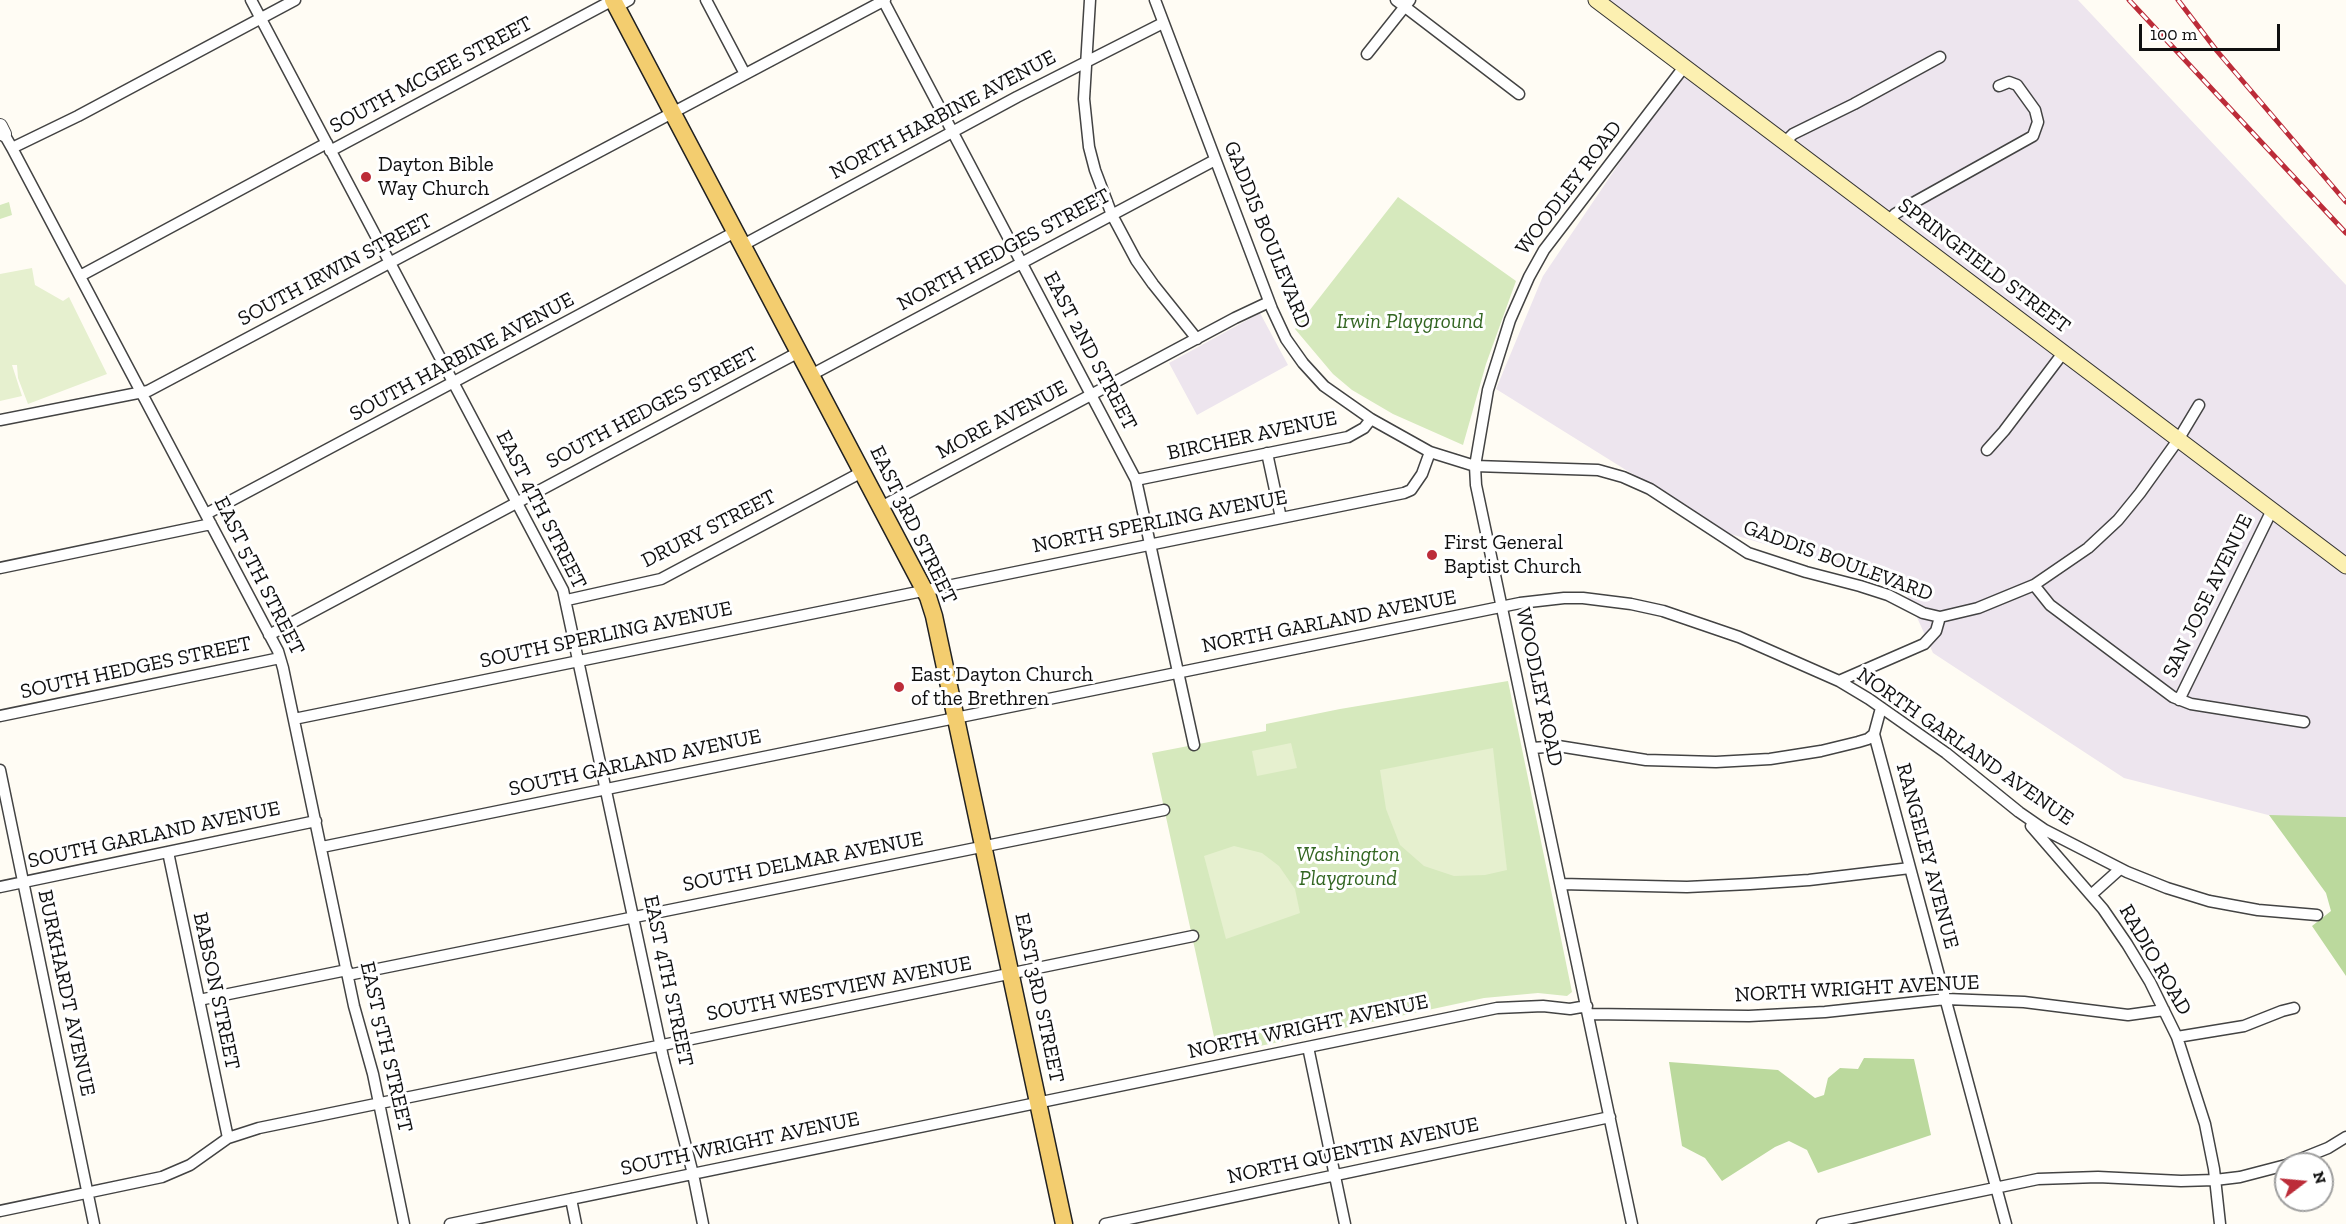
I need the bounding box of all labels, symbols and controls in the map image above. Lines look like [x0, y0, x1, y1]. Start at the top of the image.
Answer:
street label: SOUTH MCGEE STREET [325, 11, 537, 139]
scale bar [2142, 12, 2283, 50]
text: 100 m [2150, 23, 2197, 45]
street label: NORTH HARBINE AVENUE [826, 45, 1060, 185]
street label: WOODLEY ROAD [1510, 116, 1628, 260]
street label: GADDIS BOULEVARD [1218, 138, 1316, 332]
place label: Dayton Bible Way Church [378, 152, 494, 202]
marker: Dayton Bible Way Church [359, 170, 373, 184]
street label: NORTH HEDGES STREET [893, 183, 1115, 317]
street label: SPRINGFIELD STREET [1893, 193, 2075, 339]
street label: SOUTH IRWIN STREET [234, 208, 436, 332]
street label: EAST 2ND STREET [1038, 268, 1142, 434]
street label: SOUTH HARBINE AVENUE [345, 287, 579, 427]
park label: Irwin Playground [1336, 309, 1484, 335]
street label: SOUTH HEDGES STREET [542, 342, 762, 474]
street label: MORE AVENUE [932, 375, 1072, 465]
street label: BIRCHER AVENUE [1165, 406, 1339, 466]
street label: EAST 4TH STREET [490, 427, 592, 593]
street label: EAST 3RD STREET [864, 442, 962, 608]
street label: DRURY STREET [638, 484, 780, 574]
street label: NORTH SPERLING AVENUE [1031, 485, 1289, 559]
street label: EAST 5TH STREET [208, 493, 310, 659]
street label: SAN JOSE AVENUE [2158, 510, 2258, 682]
street label: GADDIS BOULEVARD [1740, 515, 1936, 607]
place label: First General Baptist Church [1444, 530, 1581, 580]
marker: First General Baptist Church [1425, 548, 1439, 562]
street label: NORTH GARLAND AVENUE [1200, 585, 1458, 659]
street label: SOUTH SPERLING AVENUE [478, 596, 734, 674]
street label: WOODLEY ROAD [1510, 605, 1568, 769]
street label: SOUTH HEDGES STREET [18, 631, 254, 705]
place label: East Dayton Church of the Brethren [911, 662, 1093, 712]
street label: NORTH GARLAND AVENUE [1852, 662, 2078, 832]
marker: East Dayton Church of the Brethren [892, 680, 906, 694]
street label: SOUTH GARLAND AVENUE [507, 724, 763, 802]
street label: RANGELEY AVENUE [1890, 760, 1964, 952]
street label: SOUTH GARLAND AVENUE [26, 796, 282, 874]
street label: SOUTH DELMAR AVENUE [681, 826, 925, 898]
park label: Washington Playground [1296, 842, 1400, 892]
street label: BURKHARDT AVENUE [32, 888, 100, 1098]
street label: EAST 4TH STREET [638, 893, 698, 1069]
street label: RADIO ROAD [2113, 900, 2197, 1020]
street label: BABSON STREET [187, 910, 245, 1072]
street label: EAST 3RD STREET [1009, 911, 1069, 1085]
street label: SOUTH WESTVIEW AVENUE [704, 951, 974, 1027]
street label: EAST 5TH STREET [354, 959, 418, 1135]
street label: NORTH WRIGHT AVENUE [1734, 970, 1980, 1008]
street label: NORTH WRIGHT AVENUE [1186, 989, 1430, 1065]
street label: SOUTH WRIGHT AVENUE [618, 1106, 862, 1182]
street label: NORTH QUENTIN AVENUE [1225, 1112, 1481, 1190]
north arrow [2274, 1152, 2334, 1212]
text: N [2309, 1169, 2331, 1186]

